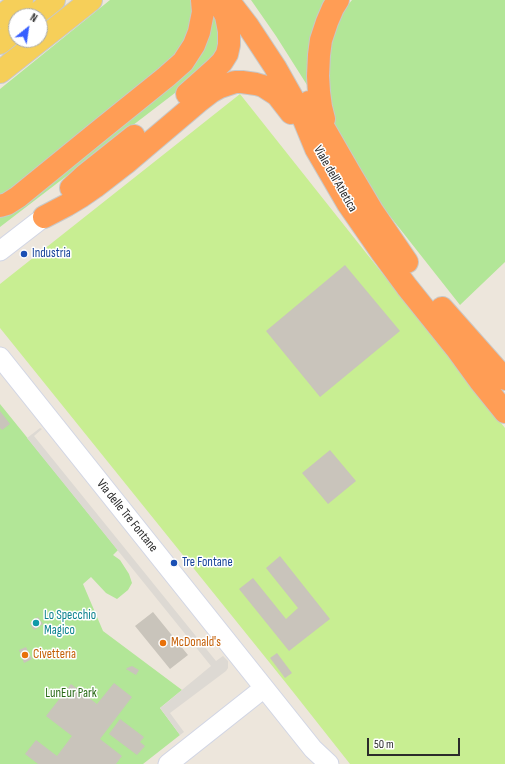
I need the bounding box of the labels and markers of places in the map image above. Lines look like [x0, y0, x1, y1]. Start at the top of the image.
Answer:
place label: Industria [32, 246, 71, 262]
marker: Industria [19, 249, 29, 259]
place label: Tre Fontane [182, 555, 233, 571]
marker: Tre Fontane [169, 558, 179, 568]
place label: Lo Specchio Magico [44, 608, 96, 639]
marker: Lo Specchio Magico [31, 618, 41, 628]
place label: McDonald's [171, 635, 221, 651]
marker: McDonald's [158, 638, 168, 648]
place label: Civetteria [33, 647, 76, 663]
marker: Civetteria [20, 650, 30, 660]

